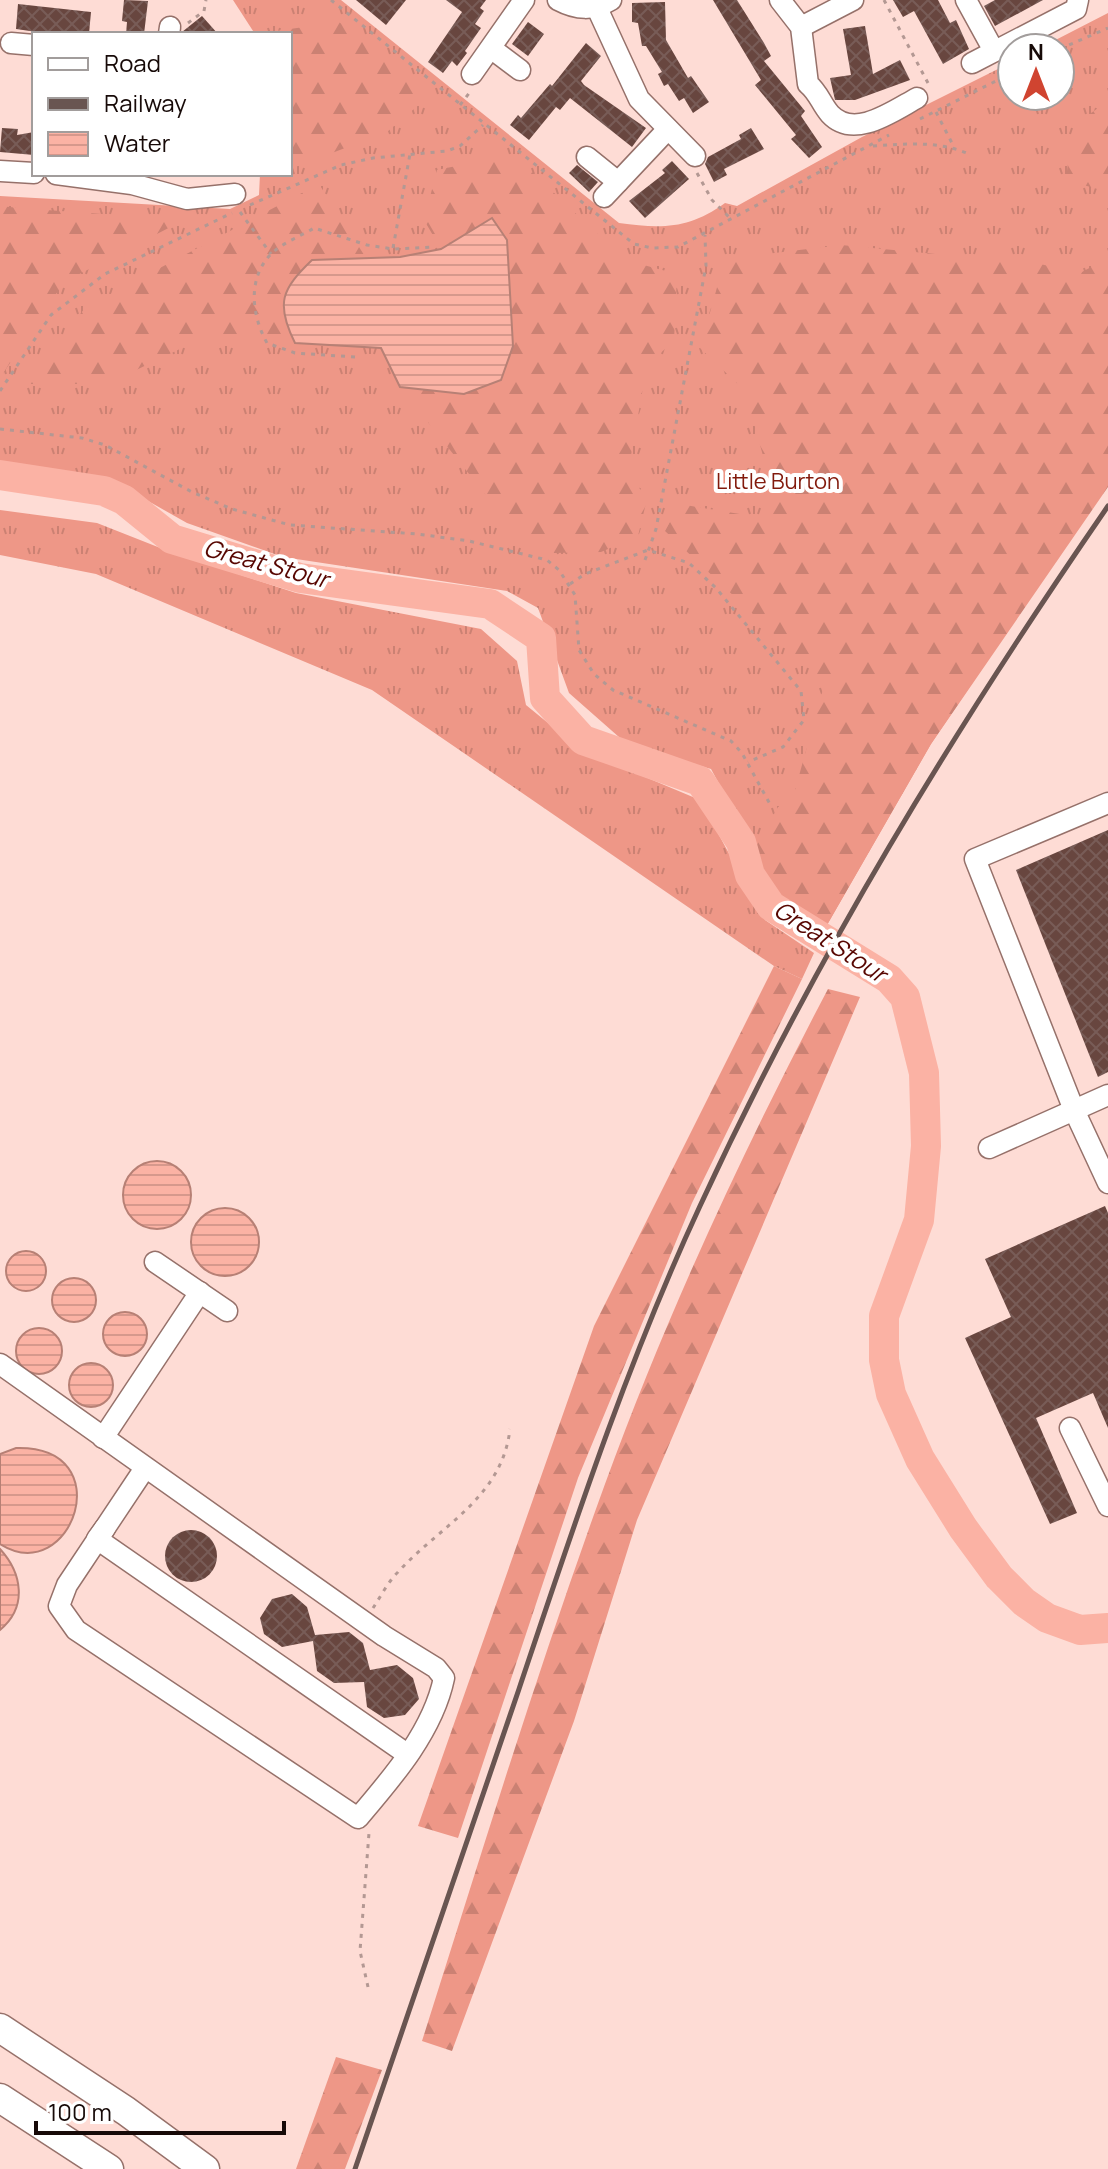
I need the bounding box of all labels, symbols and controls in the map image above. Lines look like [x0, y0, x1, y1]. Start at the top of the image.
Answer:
legend [32, 32, 292, 176]
north arrow [996, 32, 1076, 112]
text: N [1028, 37, 1044, 67]
text: Road [104, 46, 161, 79]
text: Railway [104, 86, 187, 119]
text: Water [104, 126, 171, 159]
park label: Little Burton [716, 466, 840, 496]
water label: Great Stour [200, 530, 336, 596]
water label: Great Stour [768, 892, 896, 991]
scale bar [36, 2085, 284, 2135]
text: 100 m [48, 2095, 112, 2128]

